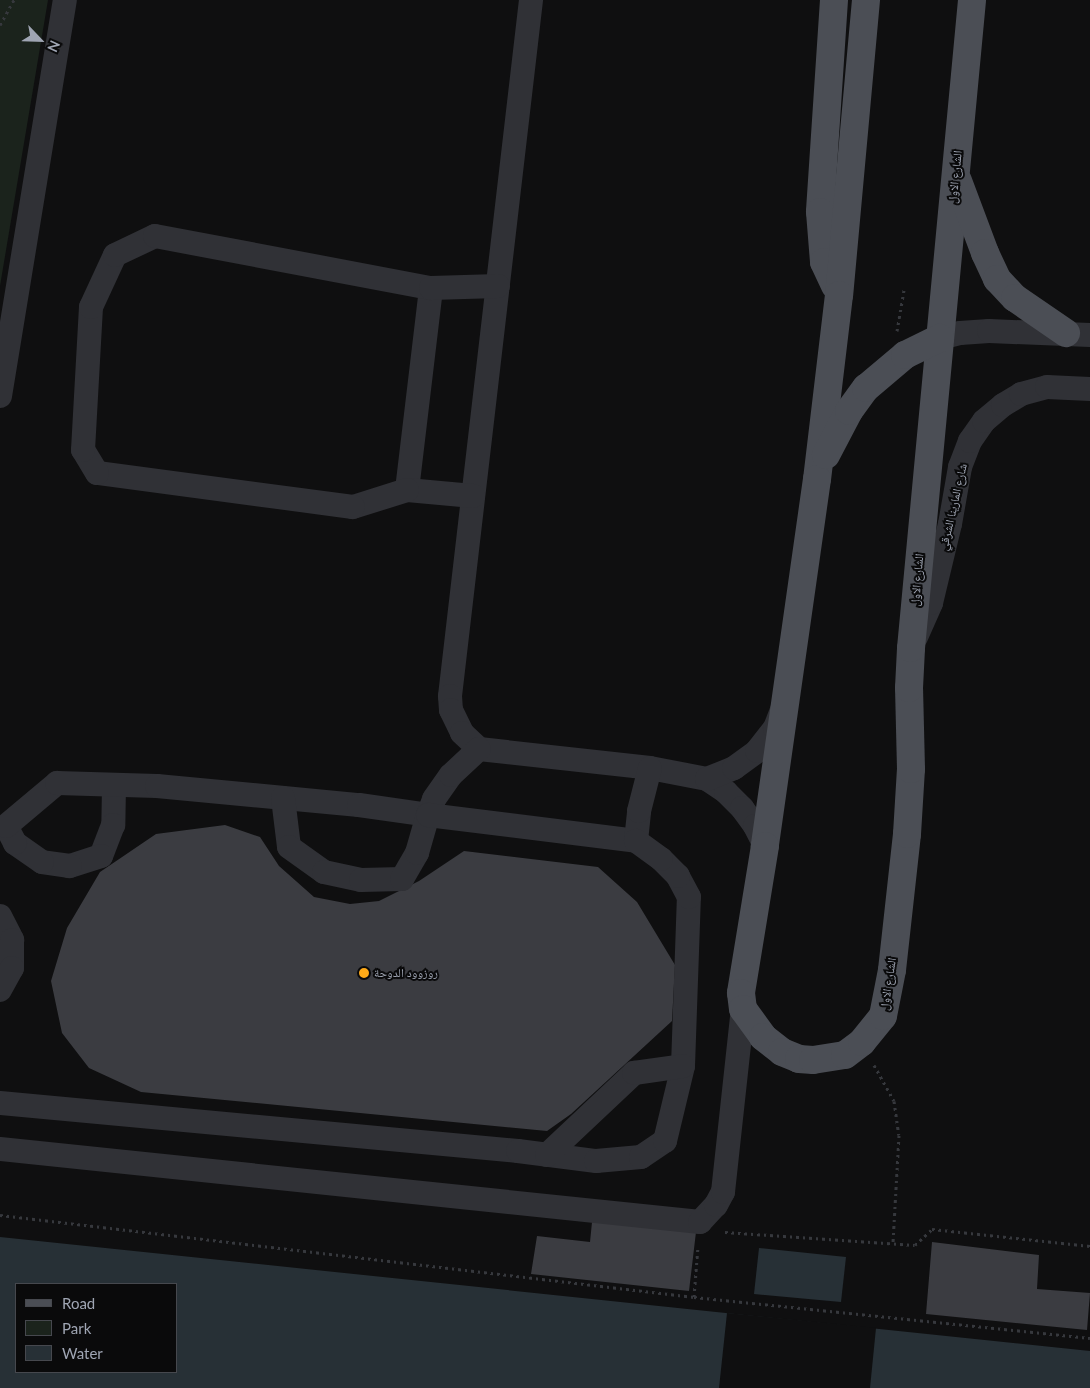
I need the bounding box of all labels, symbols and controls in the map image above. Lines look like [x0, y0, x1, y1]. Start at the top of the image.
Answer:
north arrow [15, 15, 65, 65]
text: N [44, 38, 64, 55]
street label: الشارع الاول [945, 150, 965, 204]
street label: شارع المارينا الشرقي [936, 462, 970, 552]
street label: الشارع الاول [908, 553, 926, 607]
street label: الشارع الاول [877, 957, 899, 1011]
place label: روزوود الدوحة [374, 966, 438, 980]
marker: روزوود الدوحة [358, 967, 370, 979]
legend [15, 1283, 178, 1373]
text: Road [62, 1294, 95, 1312]
text: Park [62, 1319, 91, 1337]
text: Water [62, 1344, 103, 1362]

